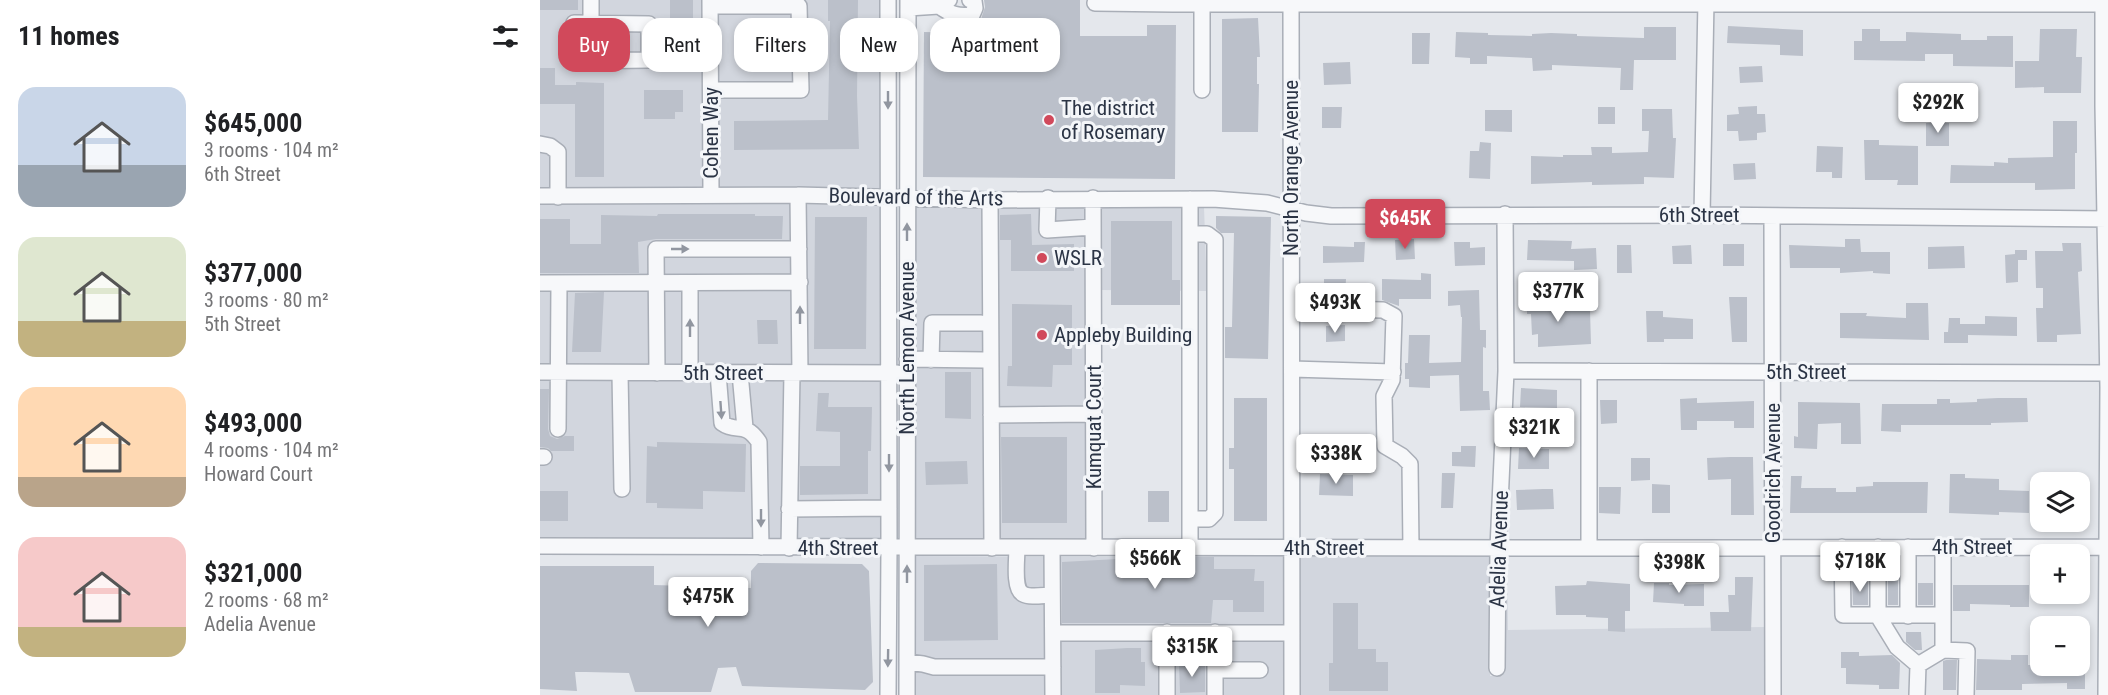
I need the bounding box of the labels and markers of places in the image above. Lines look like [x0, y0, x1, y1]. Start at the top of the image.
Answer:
pin: $292K [1896, 83, 1980, 134]
place label: The district of Rosemary [1061, 96, 1166, 144]
marker: The district of Rosemary [1042, 113, 1056, 127]
pin: $645K [1363, 199, 1447, 250]
place label: WSLR [1054, 246, 1102, 270]
marker: WSLR [1035, 251, 1049, 265]
pin: $377K [1516, 272, 1600, 323]
pin: $493K [1293, 283, 1377, 334]
place label: Appleby Building [1054, 323, 1192, 347]
marker: Appleby Building [1035, 328, 1049, 342]
pin: $321K [1492, 408, 1576, 459]
pin: $338K [1294, 434, 1378, 485]
pin: $566K [1113, 539, 1197, 590]
pin: $718K [1818, 542, 1902, 593]
pin: $398K [1637, 543, 1721, 594]
pin: $475K [666, 577, 750, 628]
pin: $315K [1150, 627, 1234, 678]

